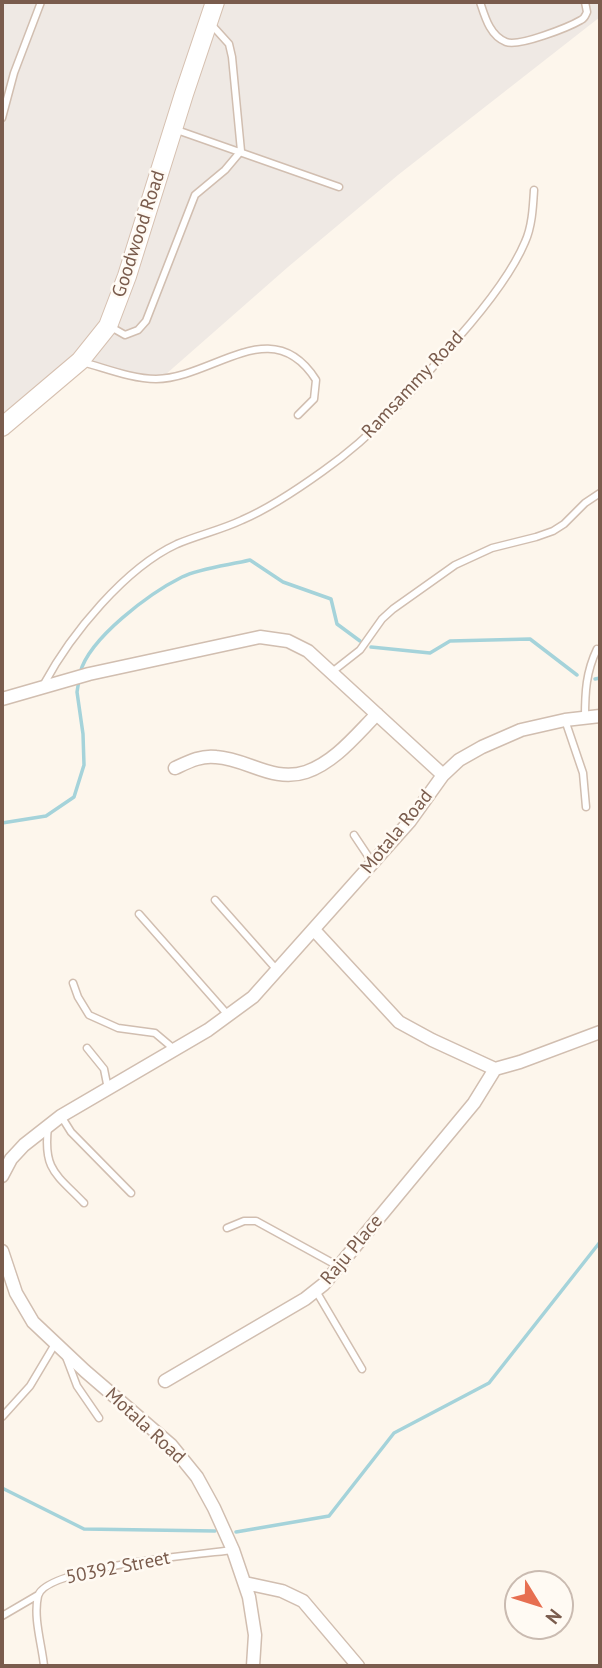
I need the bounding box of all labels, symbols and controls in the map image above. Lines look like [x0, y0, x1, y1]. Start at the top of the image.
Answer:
street label: Goodwood Road [108, 168, 170, 300]
street label: Ramsammy Road [357, 327, 469, 443]
street label: Motala Road [356, 785, 438, 879]
street label: Raju Place [316, 1210, 388, 1290]
street label: Motala Road [100, 1383, 190, 1469]
street label: 50392 Street [64, 1547, 172, 1589]
north arrow [504, 1570, 574, 1640]
text: N [541, 1604, 567, 1629]

